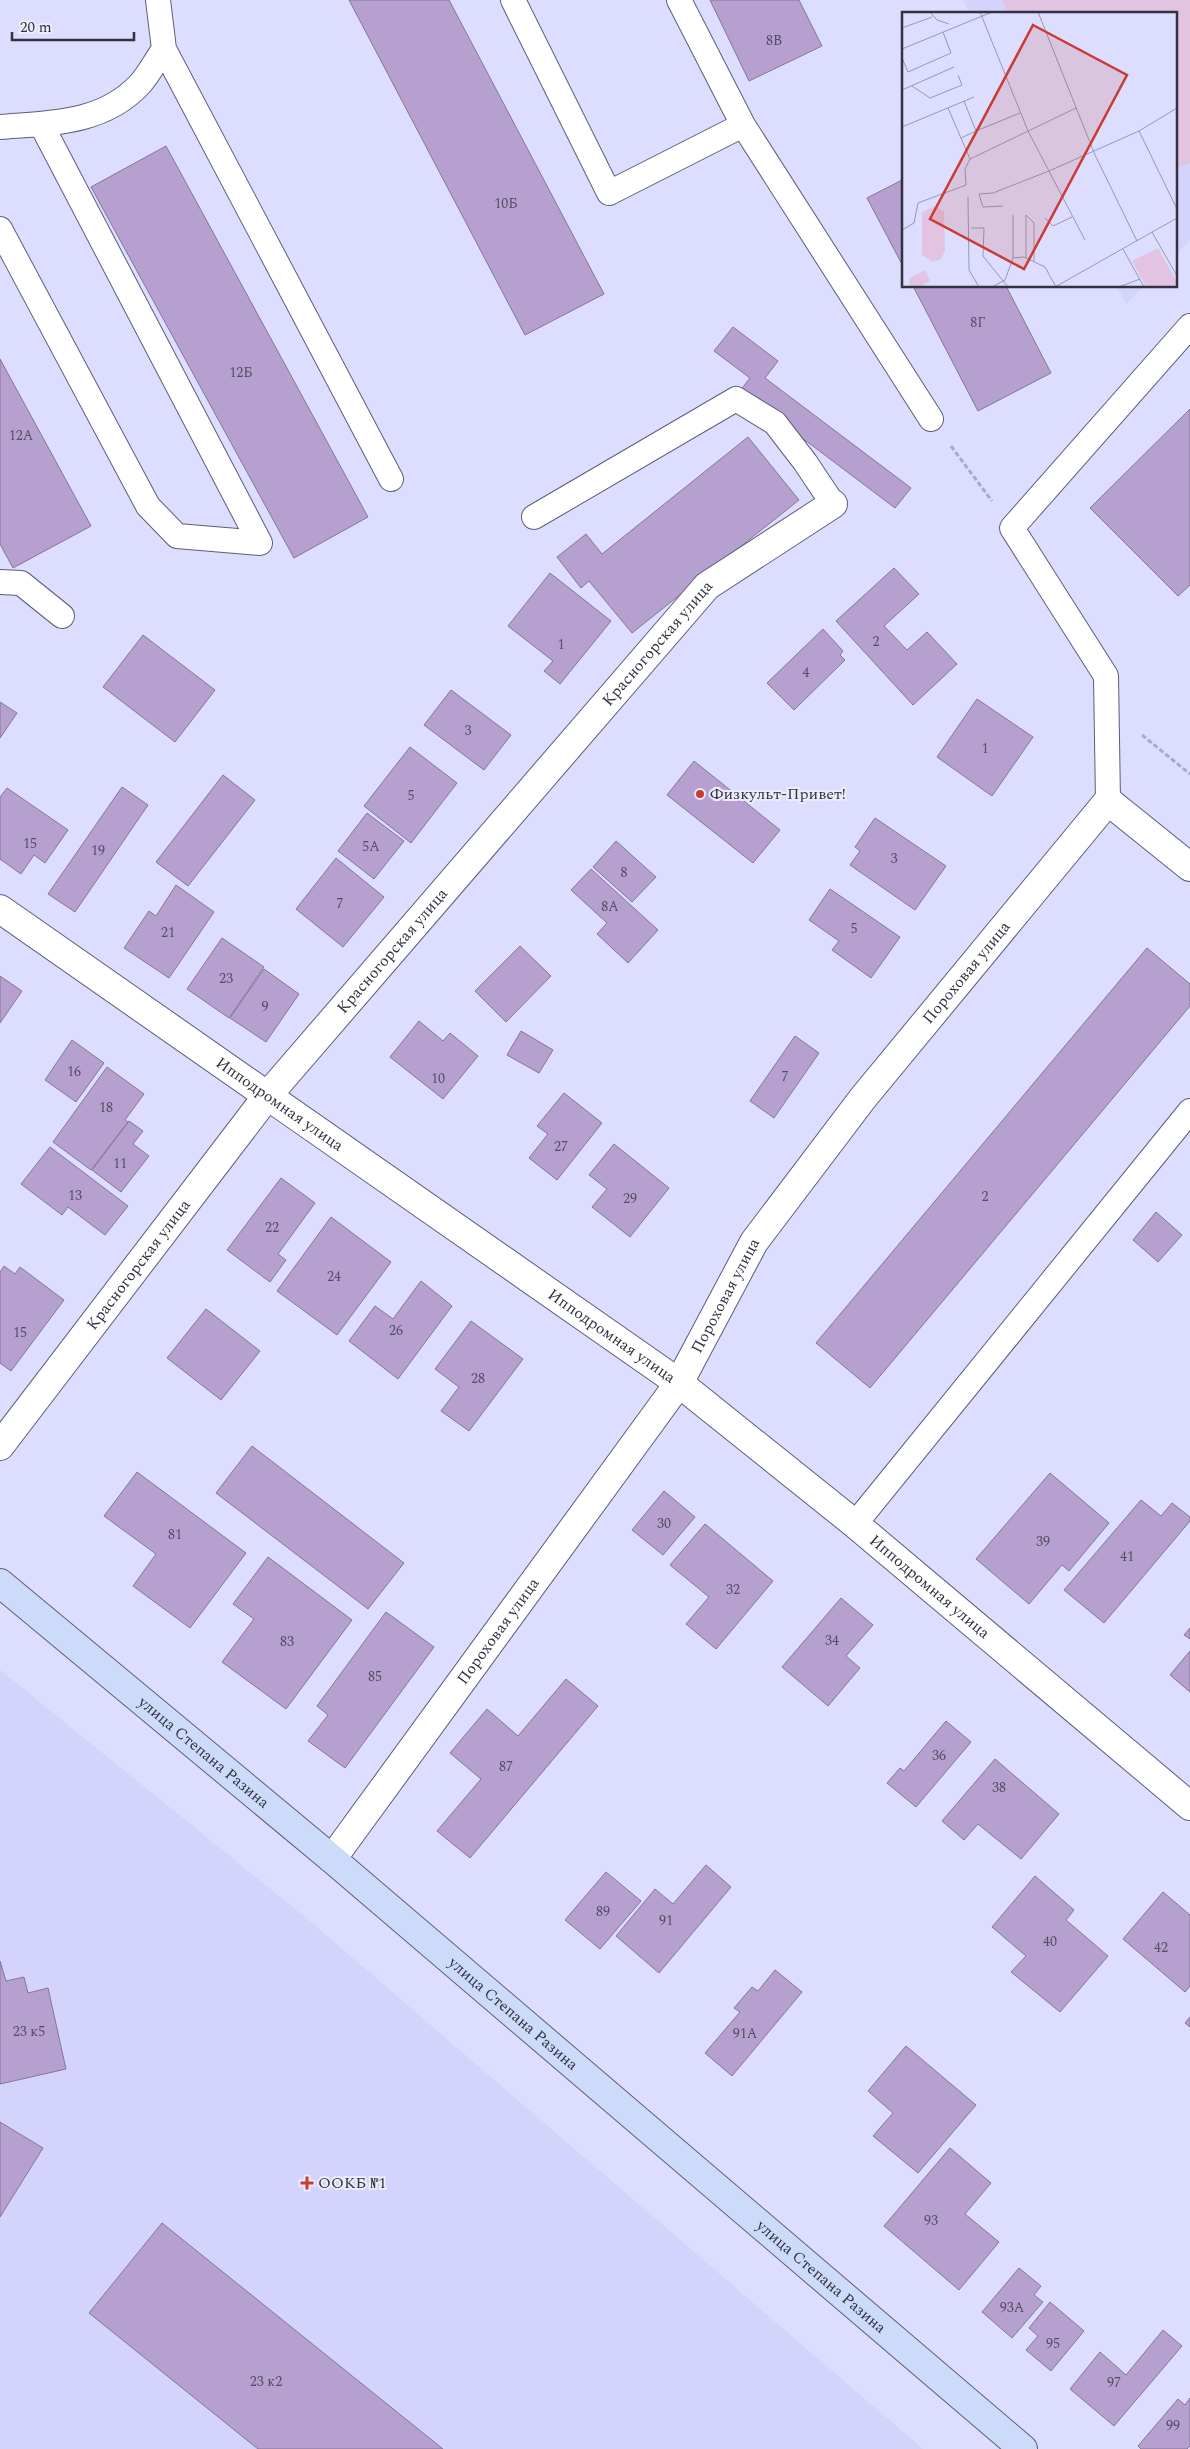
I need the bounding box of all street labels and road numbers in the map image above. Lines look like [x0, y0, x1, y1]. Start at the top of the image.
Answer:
street label: Красногорская улица [596, 575, 719, 712]
street label: Красногорская улица [331, 883, 454, 1019]
street label: Пороховая улица [917, 916, 1016, 1029]
street label: Ипподромная улица [211, 1051, 349, 1157]
street label: Красногорская улица [80, 1194, 196, 1335]
street label: Пороховая улица [685, 1234, 766, 1357]
street label: Ипподромная улица [543, 1283, 681, 1389]
street label: Ипподромная улица [864, 1529, 995, 1645]
street label: Пороховая улица [451, 1573, 545, 1690]
street label: улица Степана Разина [132, 1690, 275, 1814]
street label: улица Степана Разина [442, 1951, 584, 2076]
street label: улица Степана Разина [750, 2214, 892, 2339]

